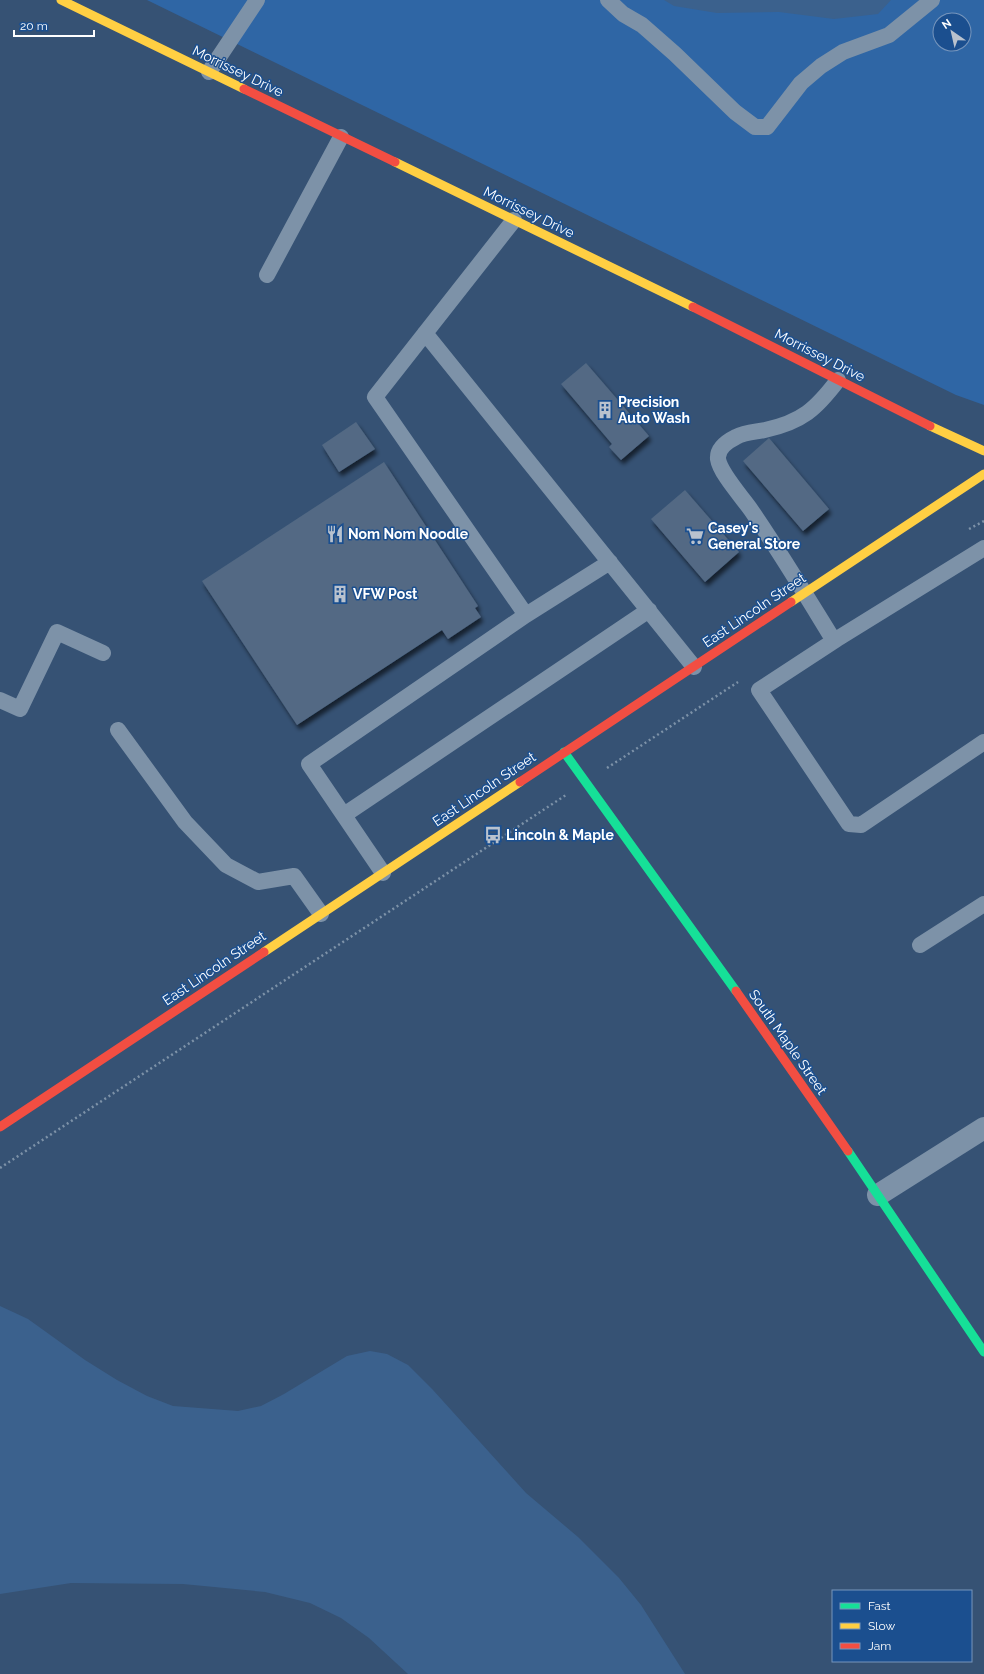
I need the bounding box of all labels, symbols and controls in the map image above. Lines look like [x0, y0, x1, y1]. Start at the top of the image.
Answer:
scale bar [14, 12, 94, 38]
north arrow [932, 12, 972, 52]
text: N [940, 16, 954, 32]
text: 20 m [20, 19, 48, 33]
street label: Morrissey Drive [190, 42, 286, 100]
street label: Morrissey Drive [481, 183, 577, 241]
street label: Morrissey Drive [772, 325, 868, 385]
place label: Precision Auto Wash [618, 394, 690, 426]
building icon: Precision Auto Wash [595, 400, 615, 420]
place label: Casey's General Store [708, 520, 801, 552]
restaurant icon: Nom Nom Noodle [325, 524, 345, 544]
place label: Nom Nom Noodle [348, 526, 469, 542]
supermarket icon: Casey's General Store [685, 526, 705, 546]
street label: East Lincoln Street [699, 569, 809, 650]
building icon: VFW Post [330, 584, 350, 604]
place label: VFW Post [353, 586, 418, 602]
street label: East Lincoln Street [429, 748, 539, 829]
bus stop icon: Lincoln & Maple [483, 825, 503, 845]
place label: Lincoln & Maple [506, 827, 614, 843]
street label: East Lincoln Street [159, 927, 269, 1008]
street label: South Maple Street [746, 986, 830, 1098]
legend [832, 1590, 972, 1662]
text: Fast [868, 1599, 891, 1613]
text: Slow [868, 1619, 895, 1633]
text: Jam [868, 1639, 891, 1653]

